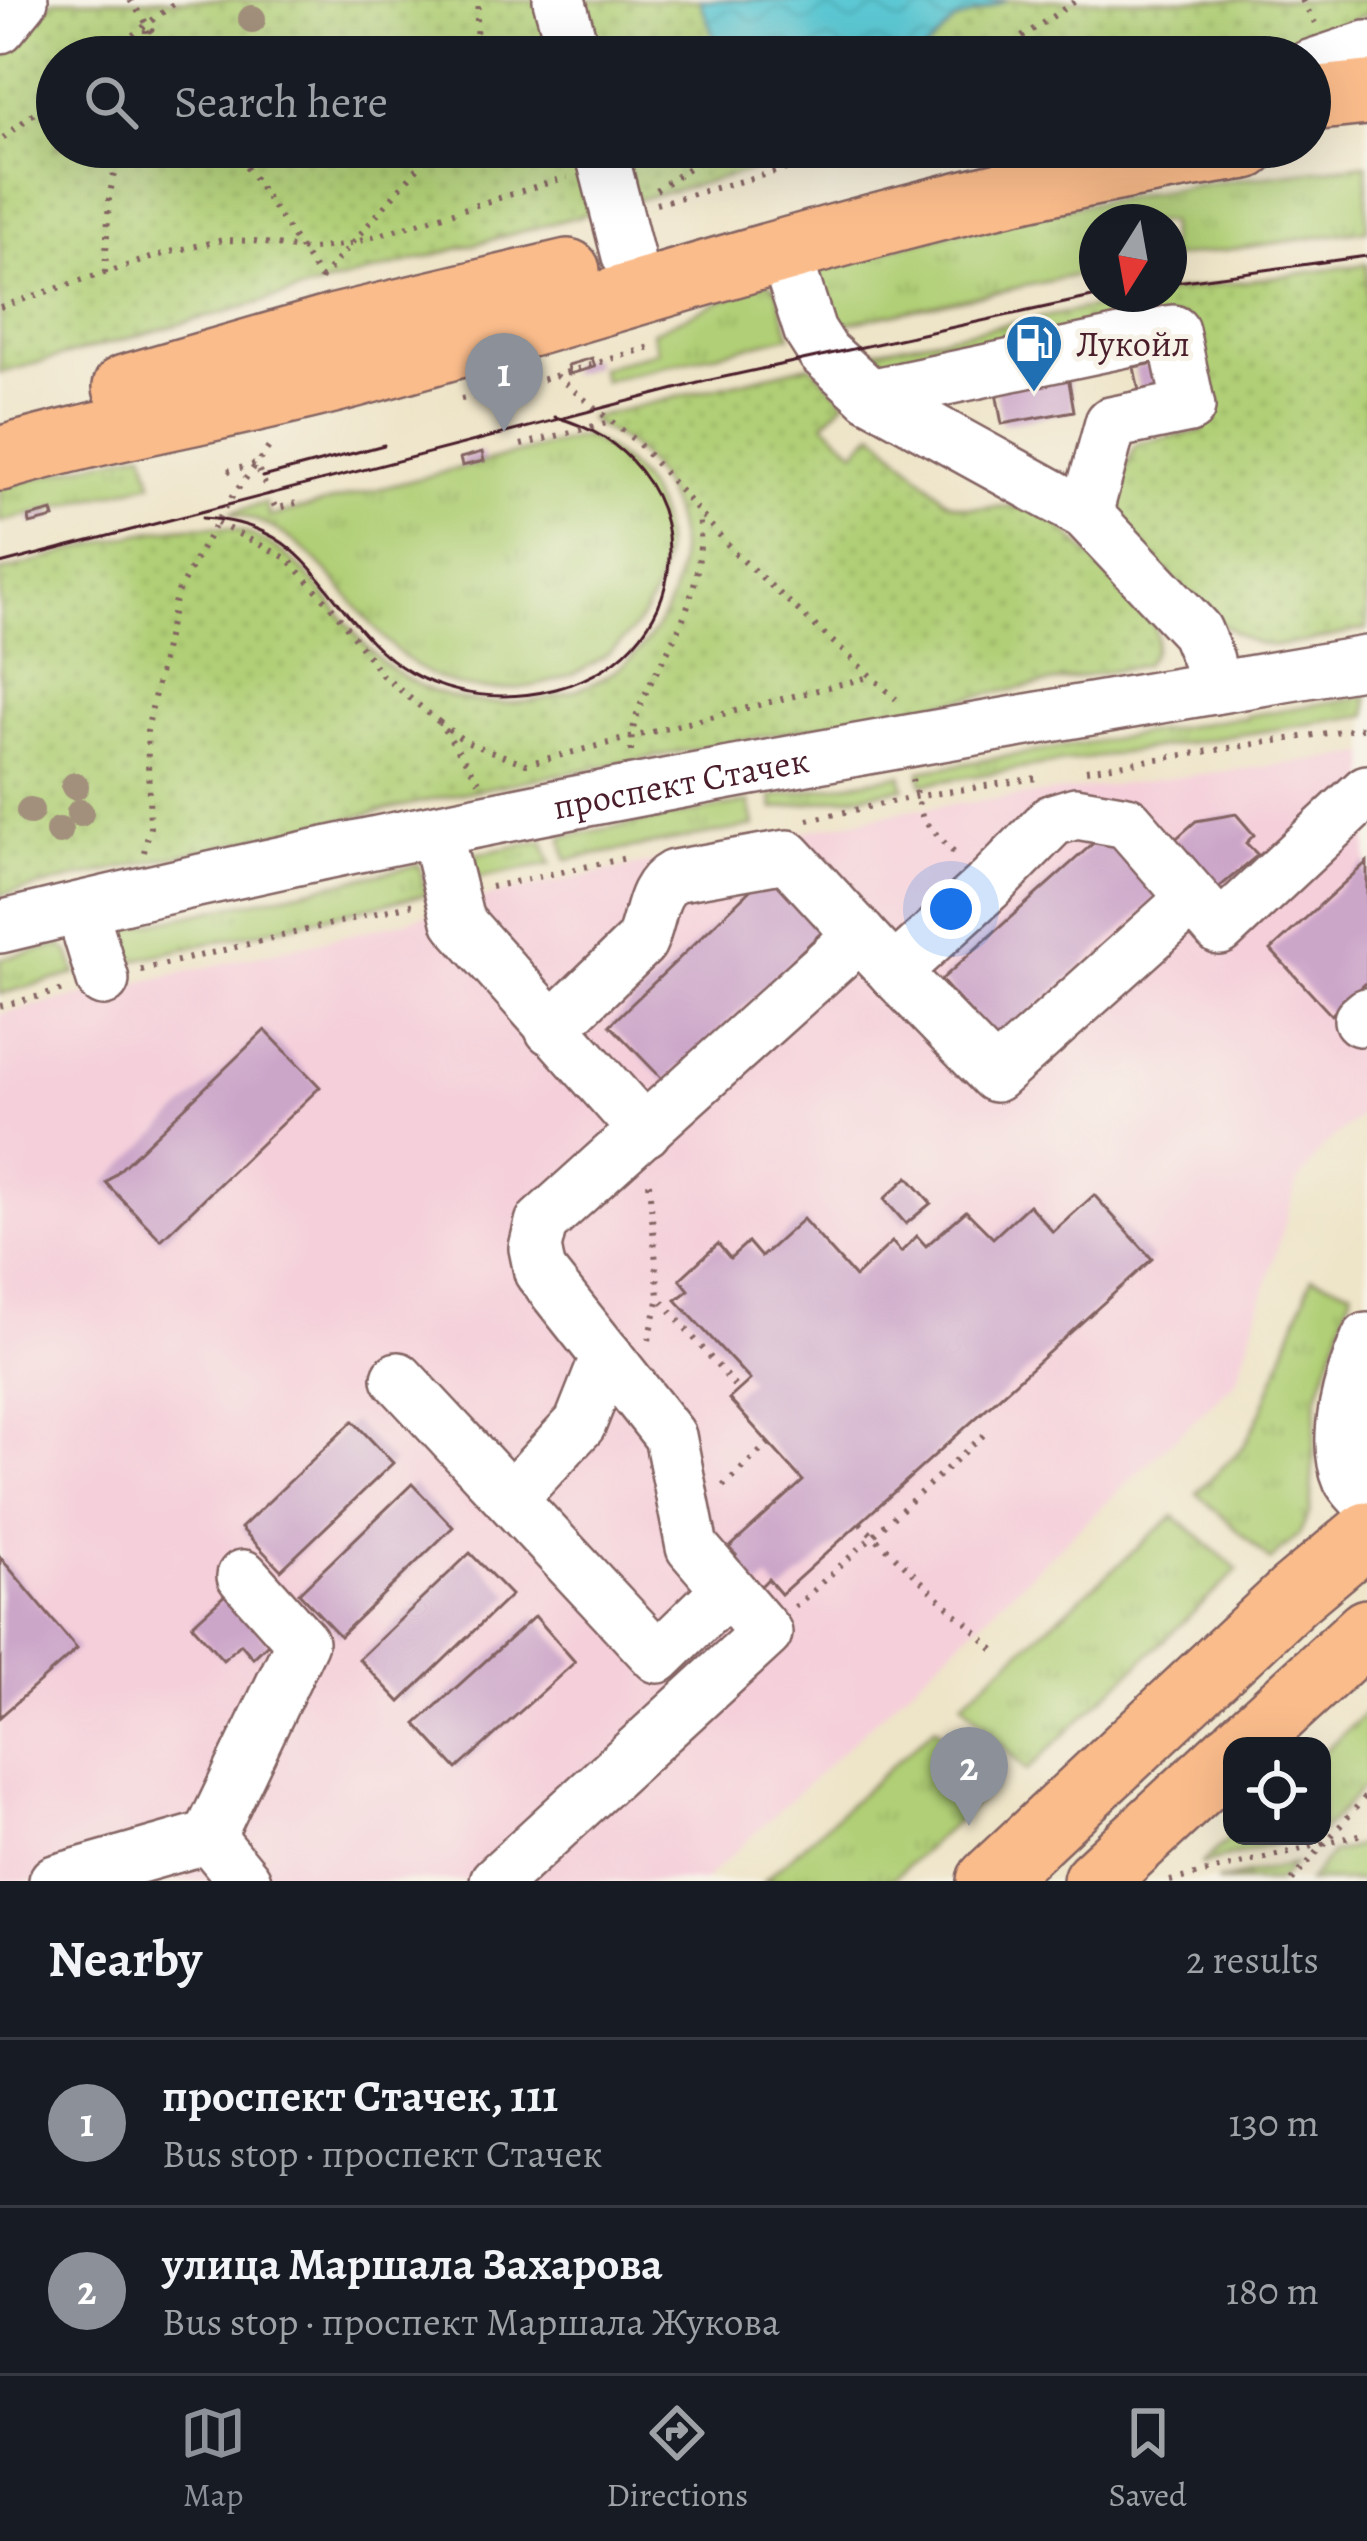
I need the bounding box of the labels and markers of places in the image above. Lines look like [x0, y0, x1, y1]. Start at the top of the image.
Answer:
fuel station icon: Лукойл [1003, 312, 1065, 394]
place label: Лукойл [1076, 319, 1190, 368]
pin: 1 [465, 333, 543, 432]
pin: 2 [930, 1727, 1008, 1826]

